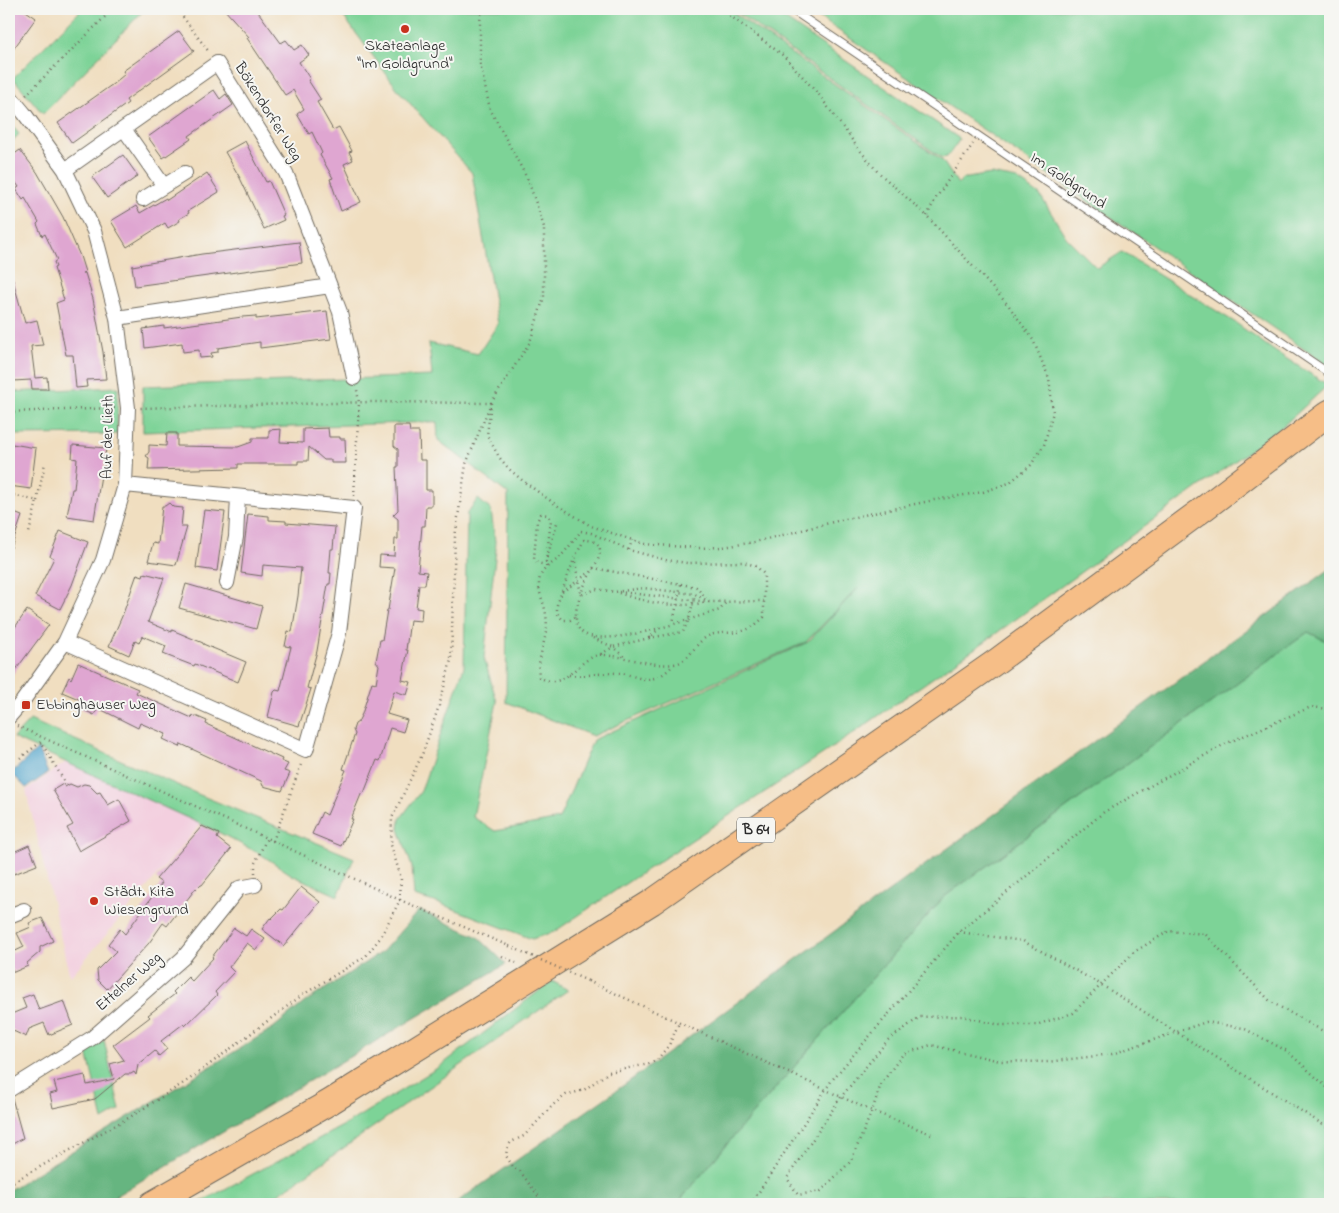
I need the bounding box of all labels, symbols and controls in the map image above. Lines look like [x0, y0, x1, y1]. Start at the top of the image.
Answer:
marker: Skateanlage "Im Goldgrund" [399, 23, 411, 35]
place label: Skateanlage "Im Goldgrund" [357, 34, 453, 76]
street label: Bökendorfer Weg [227, 57, 308, 166]
street label: Im Goldgrund [1025, 146, 1111, 216]
street label: Auf der Lieth [95, 395, 121, 479]
place label: Ebbinghauser Weg [36, 693, 156, 717]
marker: Ebbinghauser Weg [20, 699, 32, 711]
road number: B 64 [737, 818, 775, 842]
place label: Städt. Kita Wiesengrund [104, 880, 189, 922]
marker: Städt. Kita Wiesengrund [88, 895, 100, 907]
street label: Ettelner Weg [91, 946, 167, 1018]

